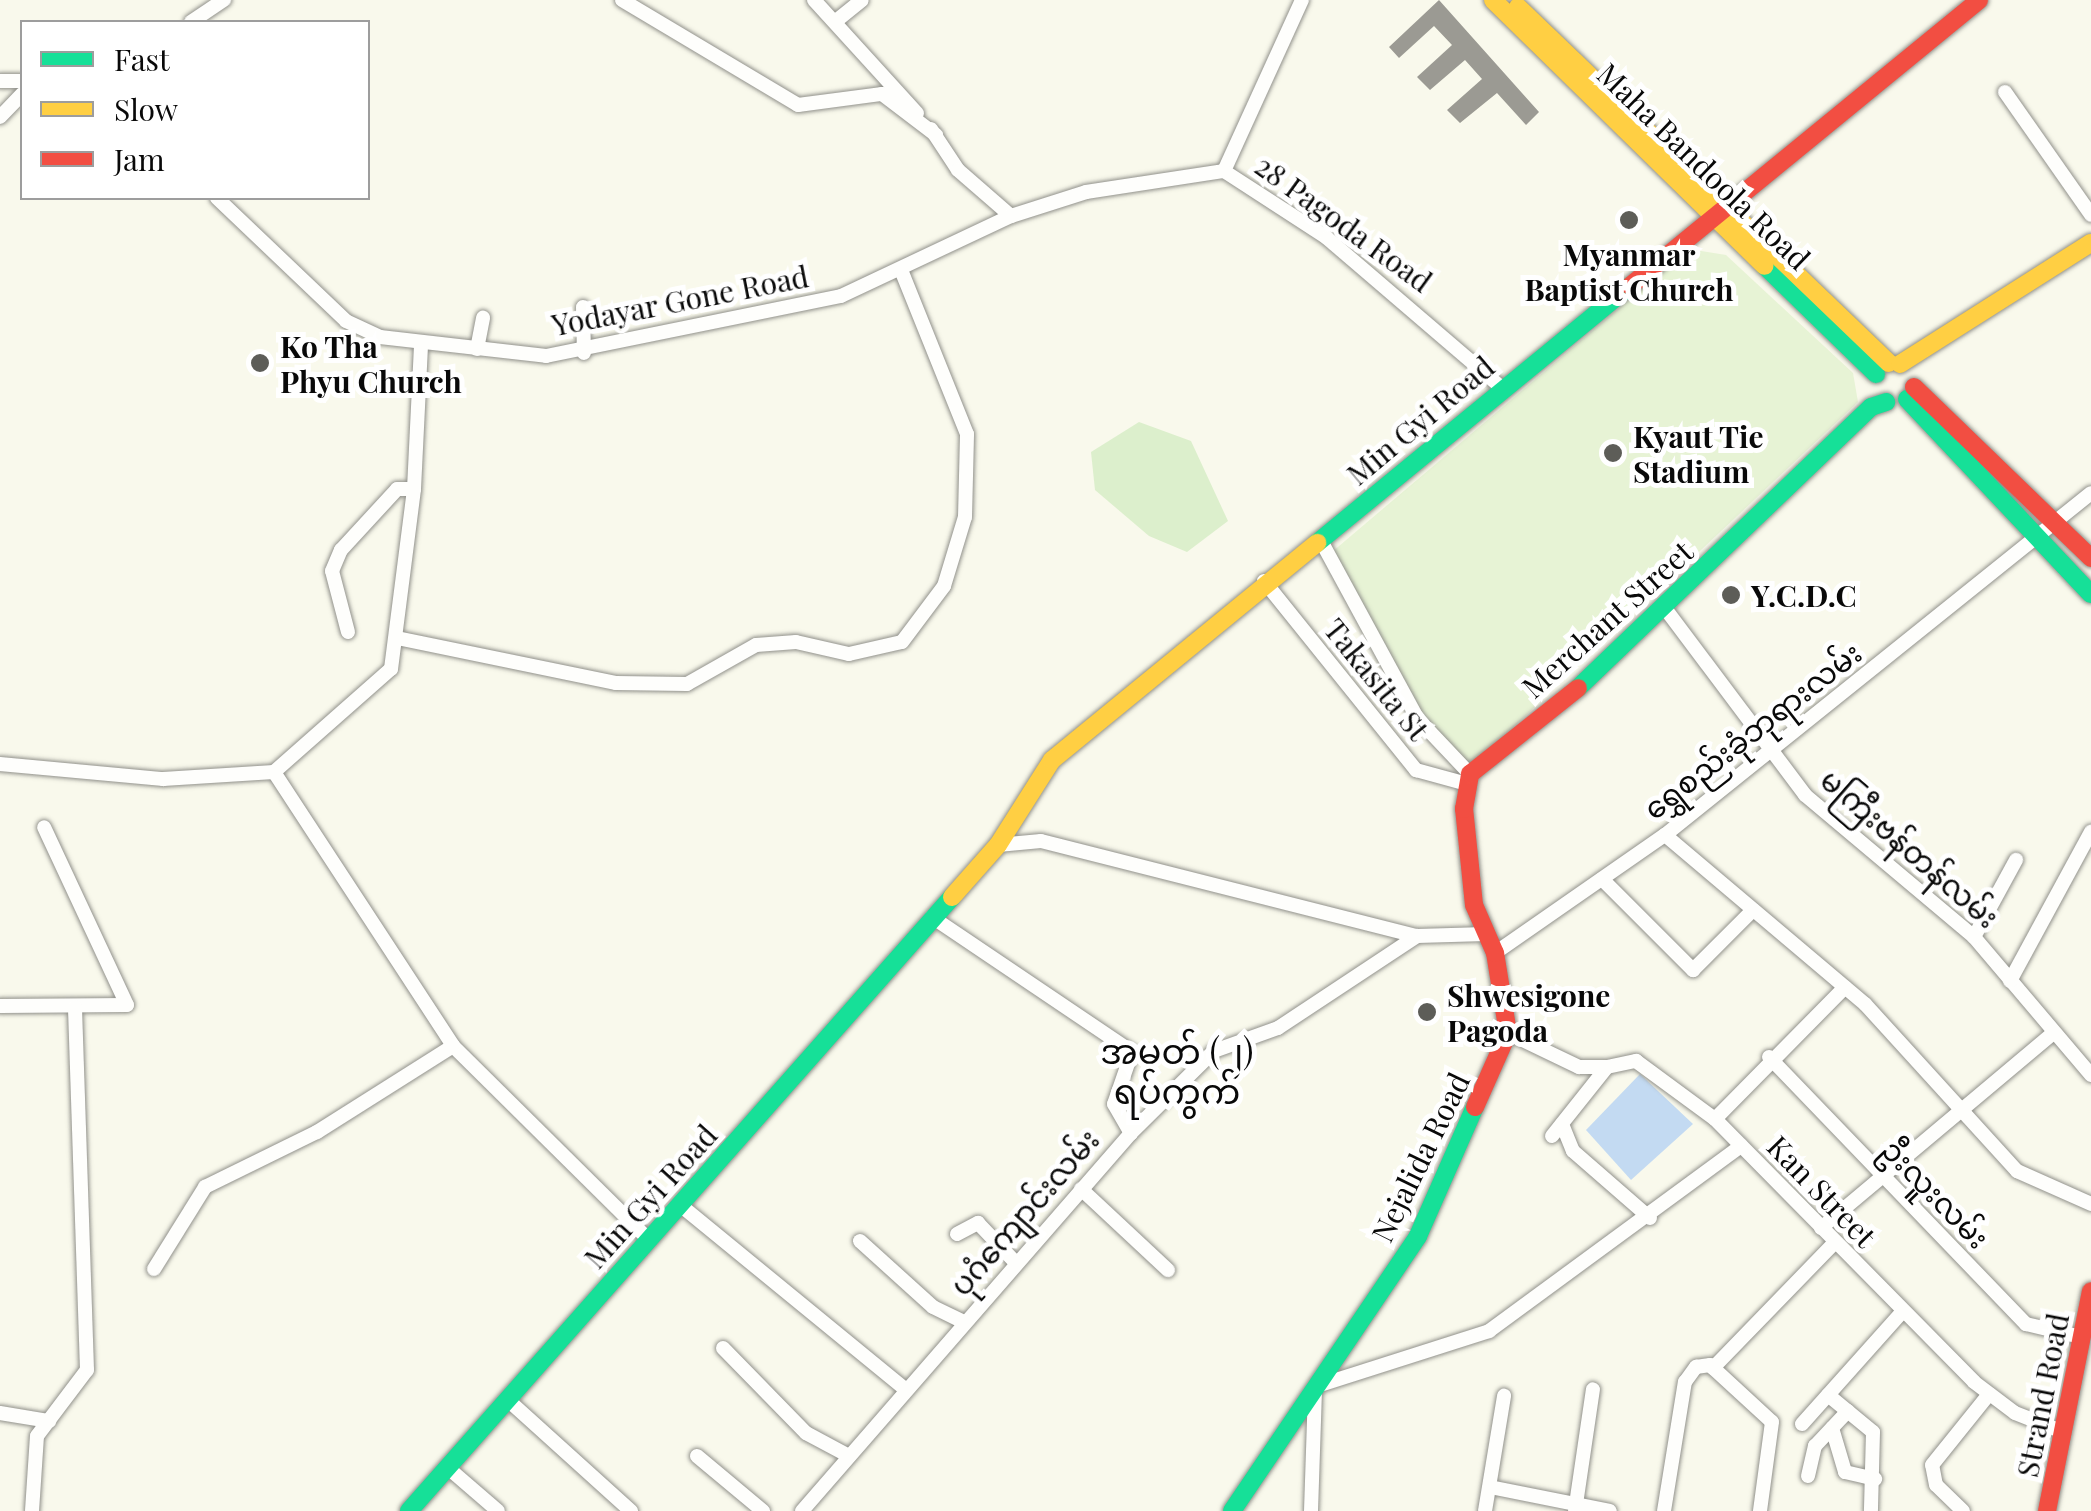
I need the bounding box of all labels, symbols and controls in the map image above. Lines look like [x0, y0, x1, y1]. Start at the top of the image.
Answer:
legend [20, 20, 370, 200]
text: Fast [114, 39, 170, 79]
street label: Maha Bandoola Road [1590, 55, 1818, 277]
text: Slow [114, 89, 178, 129]
text: Jam [114, 139, 165, 179]
street label: 28 Pagoda Road [1249, 147, 1439, 299]
marker: Myanmar Baptist Church [1618, 209, 1640, 231]
place label: Myanmar Baptist Church [1524, 236, 1734, 306]
street label: Yodayar Gone Road [548, 257, 812, 343]
place label: Ko Tha Phyu Church [280, 328, 462, 398]
street label: Min Gyi Road [1339, 348, 1501, 492]
marker: Ko Tha Phyu Church [249, 352, 271, 374]
place label: Kyaut Tie Stadium [1633, 418, 1764, 488]
marker: Kyaut Tie Stadium [1602, 442, 1624, 464]
street label: Merchant Street [1514, 533, 1700, 705]
place label: Y.C.D.C [1751, 577, 1857, 613]
marker: Y.C.D.C [1720, 584, 1742, 606]
street label: Takasita St [1317, 611, 1437, 747]
street label: ရွှေစည်းခုံဘုရားလမ်း [1636, 634, 1868, 826]
street label: မကြီးဗန်တန်လမ်း [1814, 761, 2006, 935]
place label: Shwesigone Pagoda [1447, 977, 1610, 1048]
marker: Shwesigone Pagoda [1416, 1001, 1438, 1023]
district label: အမှတ် (၂) ရပ်ကွက် [1100, 1029, 1254, 1111]
street label: Nejalida Road [1363, 1066, 1477, 1248]
street label: Min Gyi Road [576, 1117, 724, 1275]
street label: ပုဂံကျောင်းလမ်း [942, 1122, 1106, 1302]
street label: Kan Street [1760, 1128, 1884, 1254]
street label: ဦးလူးလမ်း [1875, 1131, 1997, 1255]
street label: Strand Road [2008, 1310, 2076, 1480]

